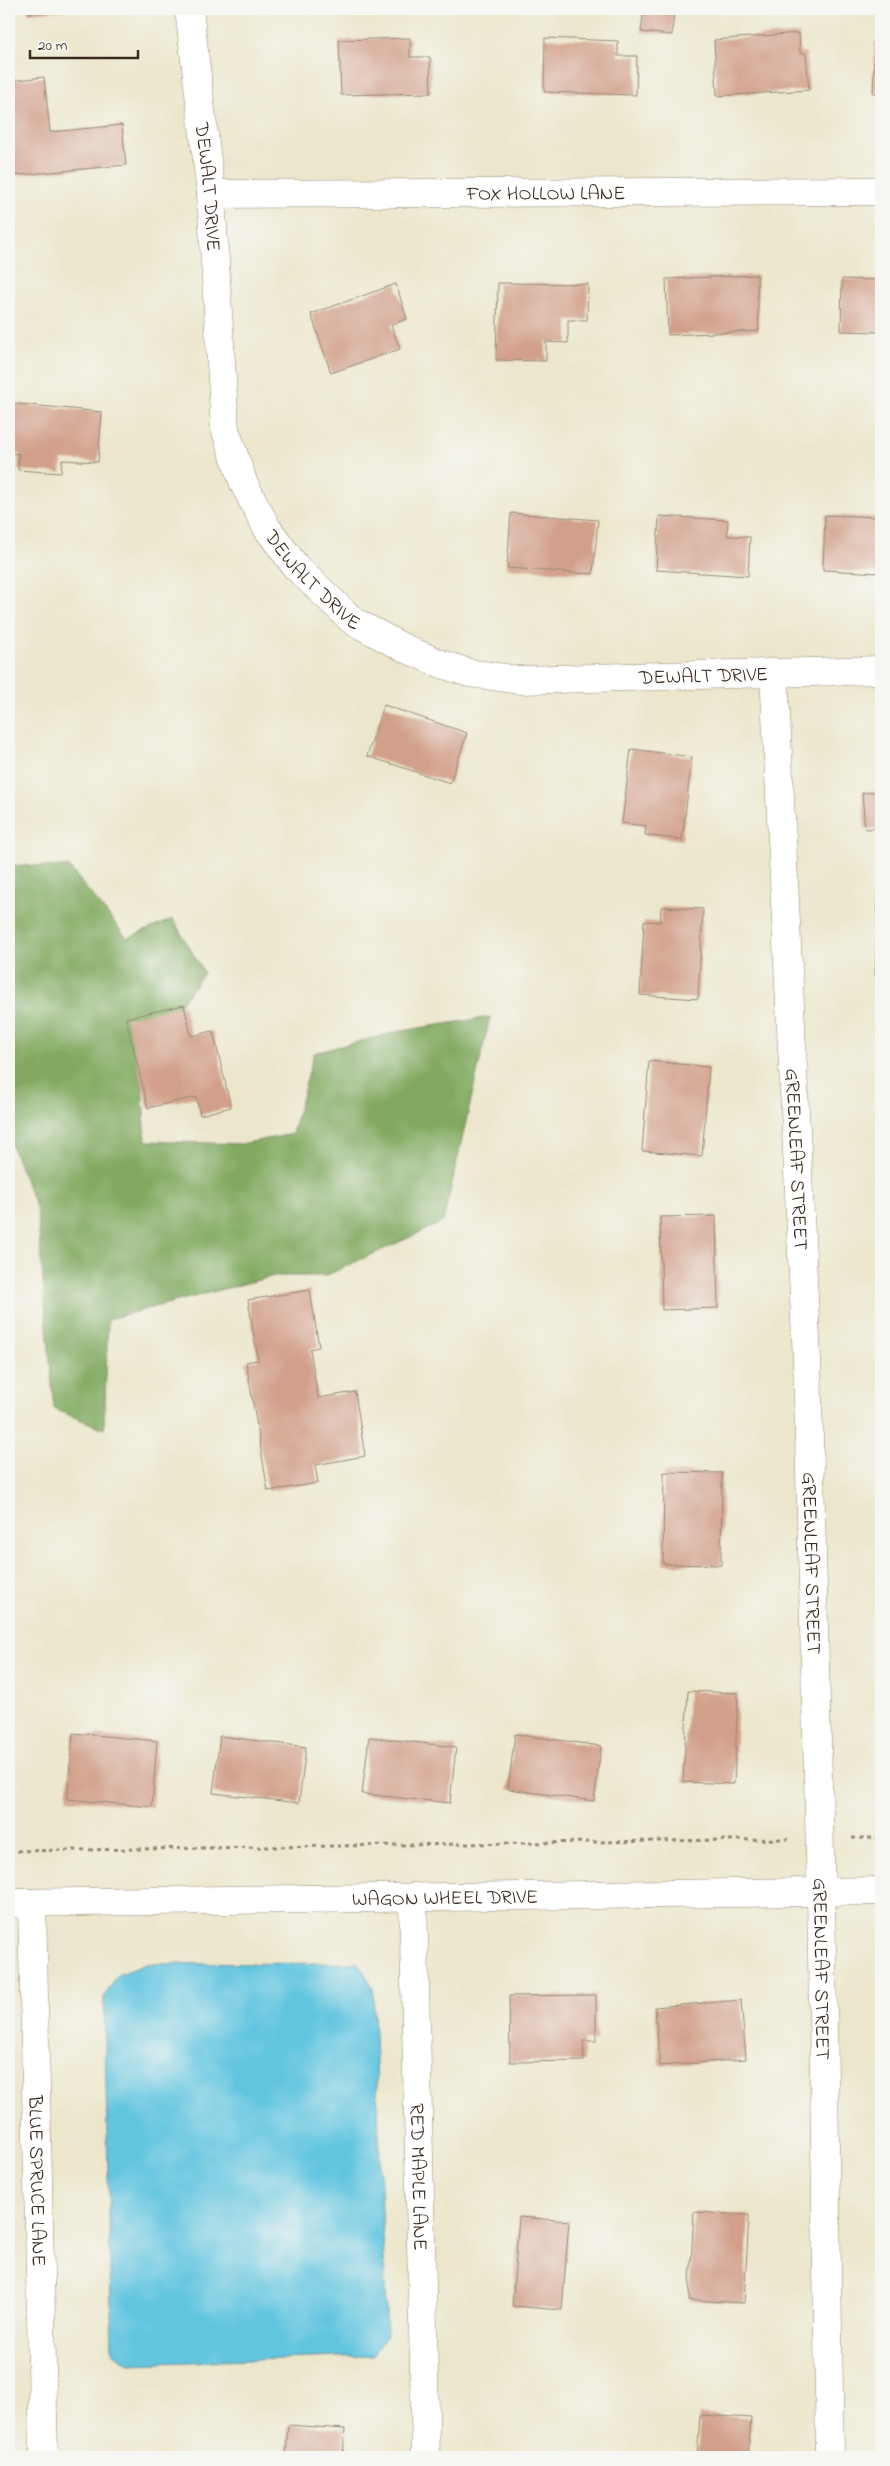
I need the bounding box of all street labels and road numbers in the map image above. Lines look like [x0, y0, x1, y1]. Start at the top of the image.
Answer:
street label: DEWALT DRIVE [186, 120, 226, 252]
street label: FOX HOLLOW LANE [466, 180, 625, 210]
street label: DEWALT DRIVE [256, 524, 365, 639]
street label: DEWALT DRIVE [637, 661, 768, 694]
street label: GREENLEAF STREET [776, 1068, 814, 1251]
street label: GREENLEAF STREET [793, 1472, 827, 1655]
street label: GREENLEAF STREET [804, 1878, 836, 2060]
street label: WAGON WHEEL DRIVE [352, 1884, 538, 1915]
street label: BLUE SPRUCE LANE [19, 2094, 52, 2267]
street label: RED MAPLE LANE [401, 2103, 433, 2251]

